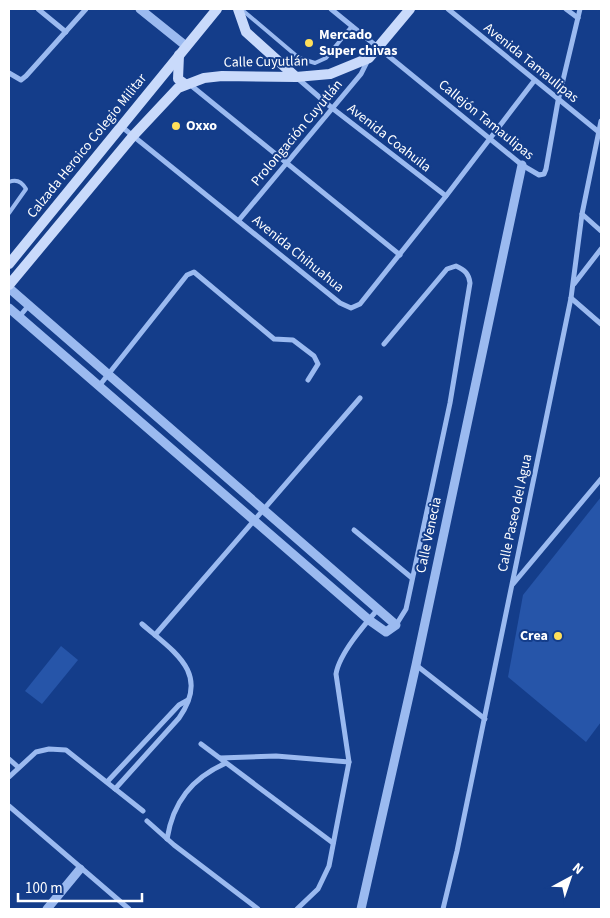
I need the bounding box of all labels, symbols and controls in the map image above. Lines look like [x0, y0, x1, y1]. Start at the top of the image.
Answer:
street label: Avenida Tamaulipas [479, 18, 583, 108]
place label: Mercado Super chivas [319, 25, 397, 61]
marker: Mercado Super chivas [303, 37, 315, 49]
street label: Calle Cuyutlán [224, 51, 308, 73]
street label: Calzada Heroico Colegio Militar [22, 69, 152, 223]
street label: Prolongación Cuyutlán [246, 75, 348, 191]
street label: Callejón Tamaulipas [434, 75, 538, 165]
street label: Avenida Coahuila [343, 99, 435, 177]
place label: Oxxo [186, 116, 217, 136]
marker: Oxxo [170, 120, 182, 132]
street label: Avenida Chihuahua [248, 211, 348, 297]
street label: Calle Paseo del Agua [493, 452, 537, 574]
street label: Calle Venecia [411, 495, 447, 575]
place label: Crea [520, 626, 548, 646]
marker: Crea [552, 630, 564, 642]
north arrow [545, 853, 595, 903]
text: N [568, 858, 588, 879]
scale bar [18, 870, 141, 902]
text: 100 m [25, 878, 63, 899]

